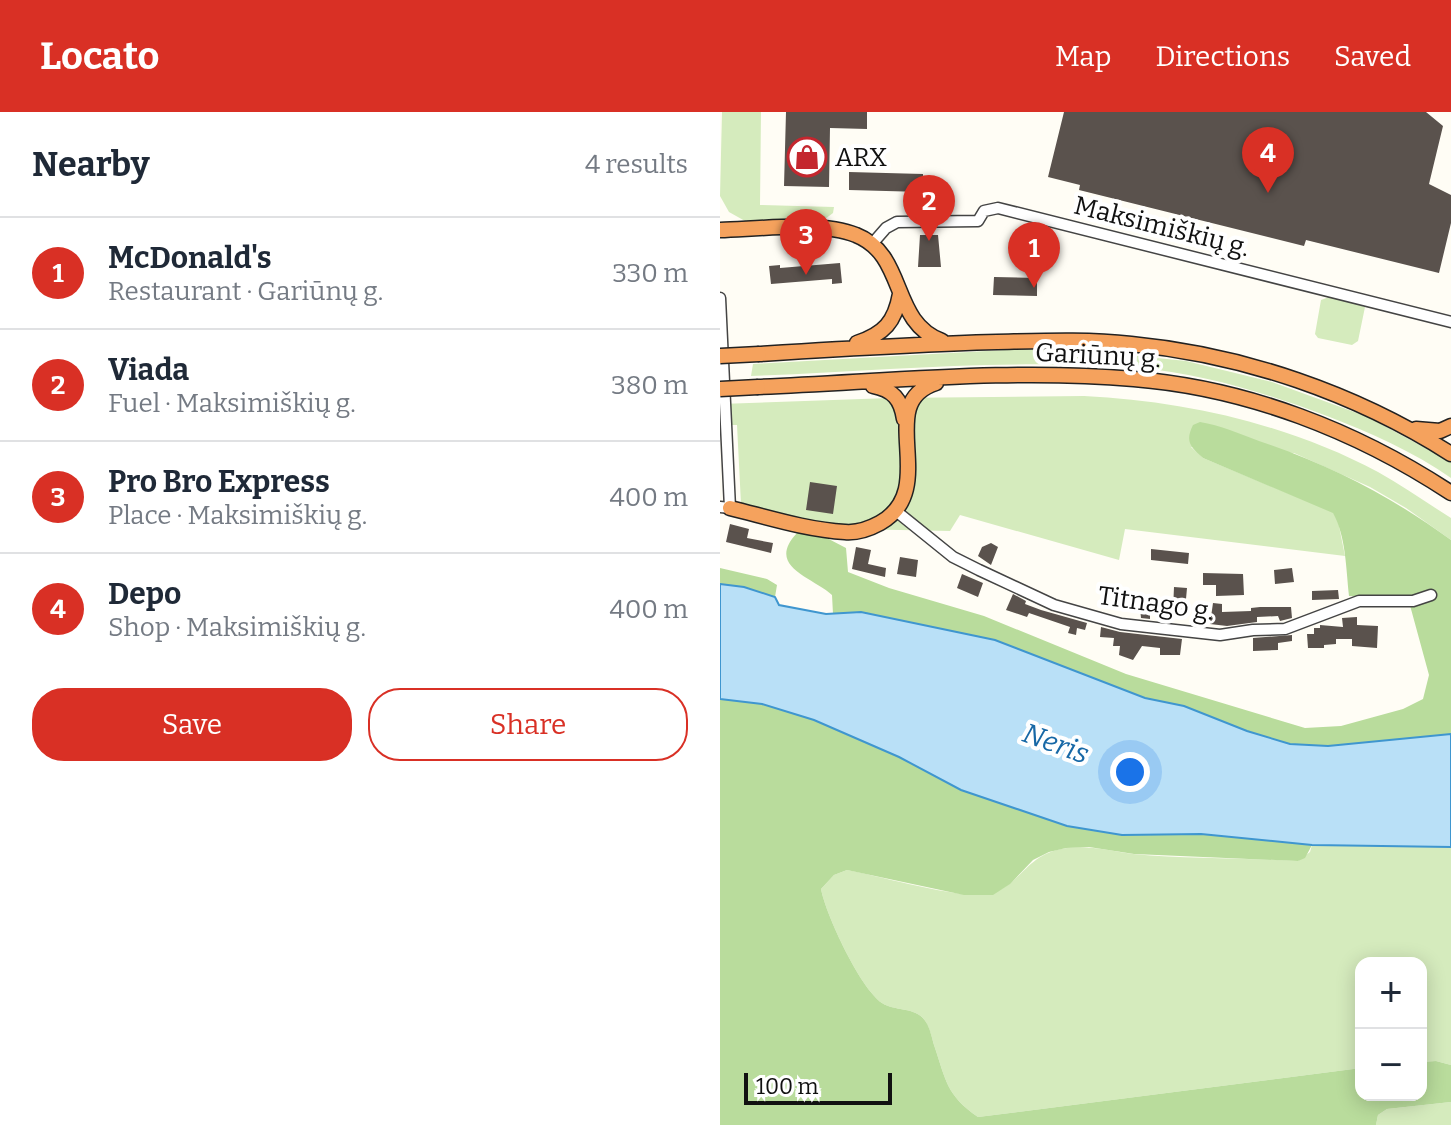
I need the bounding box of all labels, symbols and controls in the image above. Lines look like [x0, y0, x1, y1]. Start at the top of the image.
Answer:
text: Locato [40, 33, 159, 79]
text: Map [1055, 40, 1111, 73]
text: Directions [1155, 40, 1290, 73]
text: Saved [1334, 40, 1411, 73]
pin: 4 [1242, 127, 1294, 193]
shop icon: ARX [786, 136, 828, 178]
place label: ARX [835, 142, 887, 173]
text: Nearby [32, 144, 150, 185]
text: 4 results [585, 149, 688, 180]
pin: 2 [903, 175, 955, 241]
street label: Maksimiškių g. [1071, 190, 1253, 263]
pin: 3 [780, 209, 832, 275]
pin: 1 [1008, 222, 1060, 288]
text: McDonald's [108, 240, 272, 276]
text: 1 [52, 258, 64, 289]
text: 330 m [612, 258, 688, 289]
text: Restaurant · Gariūnų g. [108, 276, 383, 307]
street label: Gariūnų g. [1034, 337, 1162, 374]
text: Viada [108, 352, 189, 388]
text: 2 [51, 370, 65, 401]
text: 380 m [611, 370, 688, 401]
text: Fuel · Maksimiškių g. [108, 388, 356, 419]
text: Pro Bro Express [108, 464, 330, 500]
text: 3 [51, 482, 65, 513]
text: 400 m [609, 482, 688, 513]
text: Place · Maksimiškių g. [108, 500, 367, 531]
text: Depo [108, 576, 181, 612]
street label: Titnago g. [1096, 580, 1216, 627]
text: 4 [50, 594, 66, 625]
text: 400 m [609, 594, 688, 625]
text: Shop · Maksimiškių g. [108, 612, 366, 643]
button: Save [32, 688, 352, 761]
button: Share [368, 688, 688, 761]
water label: Neris [1018, 716, 1093, 771]
your location [1110, 752, 1150, 792]
map controls [1355, 957, 1427, 1101]
button: + [1355, 957, 1427, 1029]
button: − [1355, 1029, 1427, 1101]
scale bar [744, 1069, 892, 1105]
text: 100 m [756, 1073, 819, 1100]

